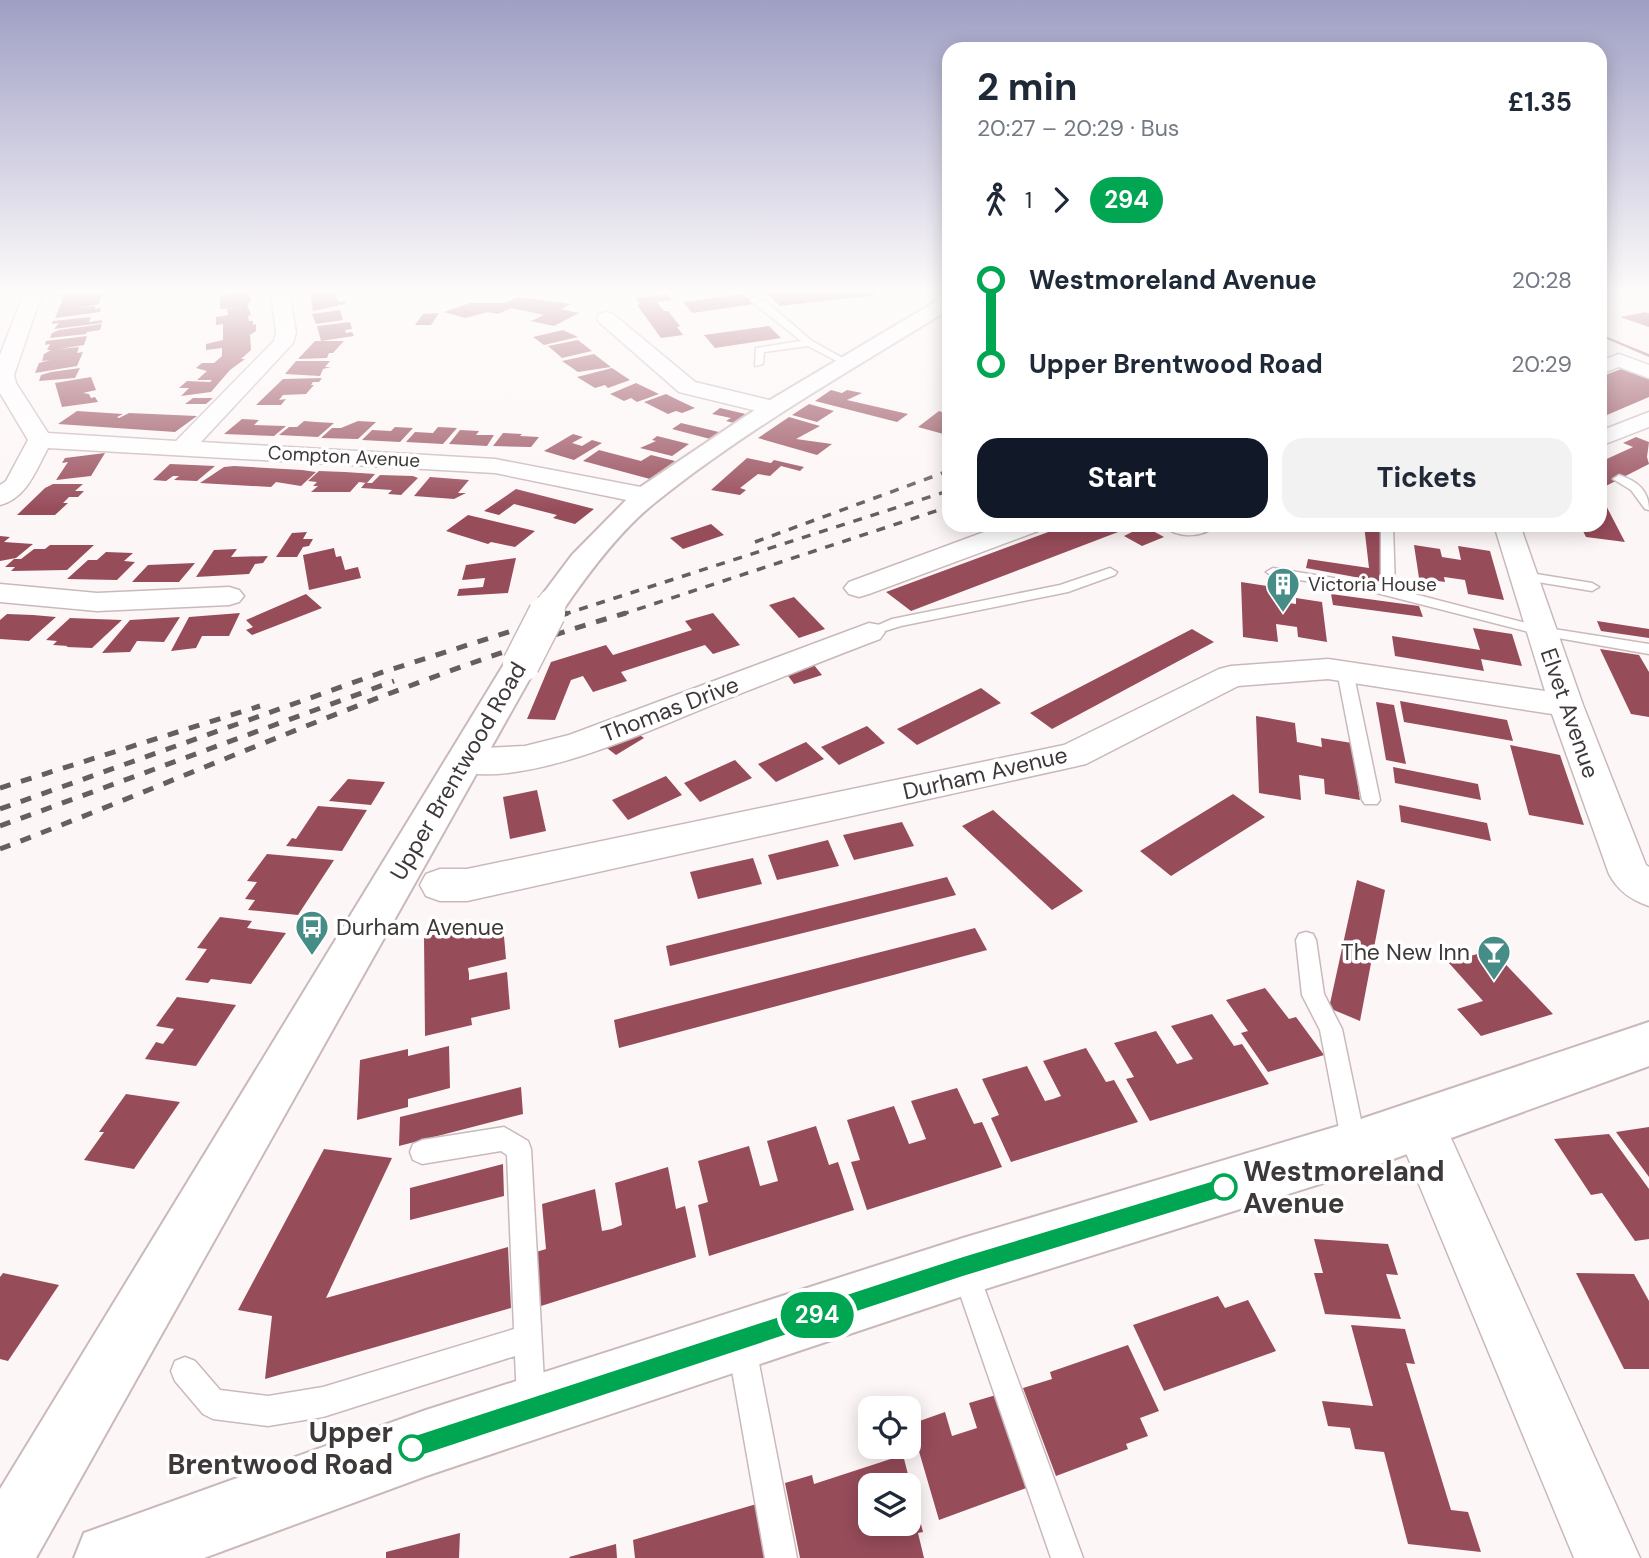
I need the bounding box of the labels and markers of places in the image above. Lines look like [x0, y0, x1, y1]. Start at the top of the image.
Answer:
building icon: Victoria House [1264, 565, 1302, 614]
place label: Victoria House [1308, 572, 1437, 597]
bus stop icon: Durham Avenue [293, 908, 331, 957]
place label: Durham Avenue [336, 912, 504, 942]
bar icon: The New Inn [1475, 933, 1513, 982]
place label: The New Inn [1341, 937, 1470, 967]
place label: Westmoreland Avenue [1243, 1153, 1444, 1222]
marker: Westmoreland Avenue [1211, 1174, 1237, 1200]
place label: Upper Brentwood Road [167, 1414, 393, 1483]
marker: Upper Brentwood Road [399, 1435, 425, 1461]

